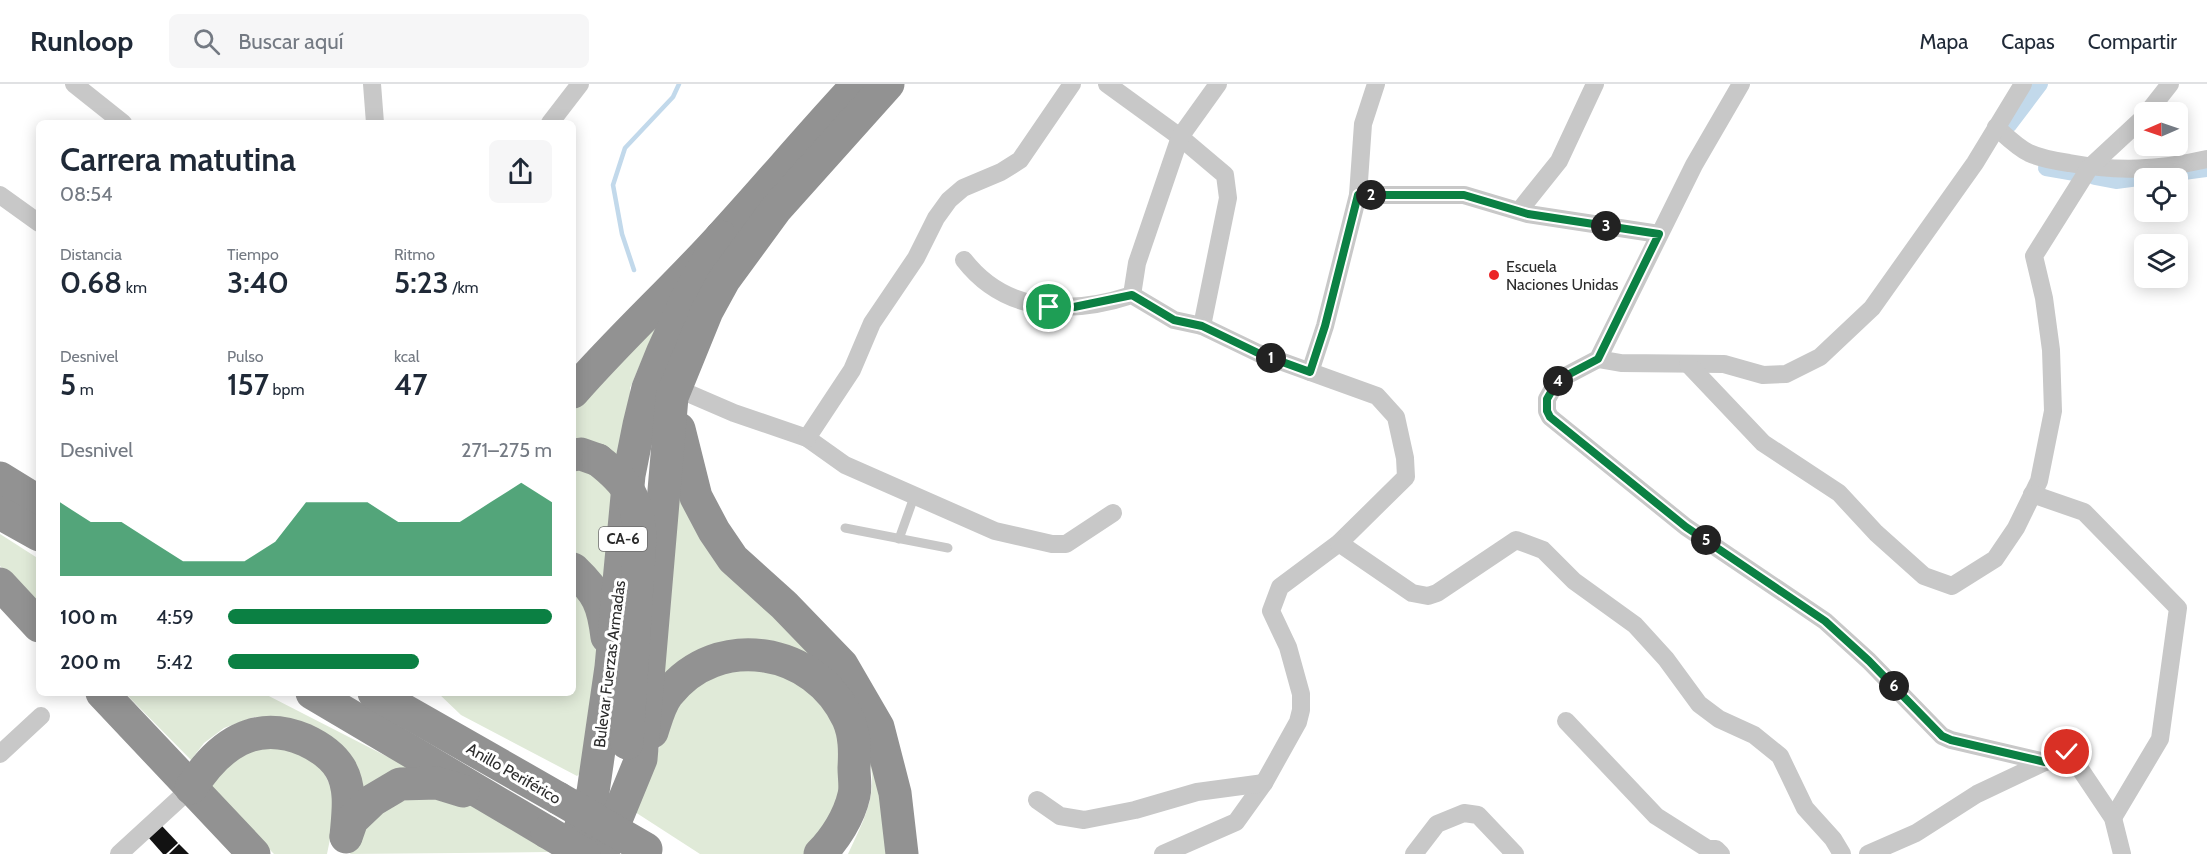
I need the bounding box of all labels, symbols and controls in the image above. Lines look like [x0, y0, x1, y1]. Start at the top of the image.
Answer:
search box [169, 14, 589, 68]
text: Runloop [30, 24, 133, 58]
icon: search [190, 25, 223, 58]
text: Buscar aquí [238, 28, 343, 55]
text: Mapa [1920, 29, 1968, 54]
text: Capas [2001, 29, 2055, 54]
text: Compartir [2088, 29, 2177, 54]
north arrow [2134, 102, 2188, 156]
map controls [2134, 102, 2188, 288]
text: Carrera matutina [60, 139, 296, 179]
button: share [489, 140, 552, 203]
button: locate [2134, 168, 2188, 222]
pin: 2 [1356, 180, 1386, 210]
text: 08:54 [60, 182, 113, 206]
text: 2 [1367, 185, 1375, 204]
pin: 3 [1591, 211, 1621, 241]
text: 3 [1602, 216, 1610, 235]
button: layers [2134, 234, 2188, 288]
text: Distancia [60, 245, 122, 264]
text: Tiempo [227, 245, 279, 264]
text: Ritmo [394, 245, 435, 264]
place label: Escuela Naciones Unidas [1506, 257, 1619, 294]
text: 0.68 [60, 264, 122, 301]
text: 3:40 [227, 264, 289, 301]
text: 5:23 [394, 264, 449, 301]
marker: Escuela Naciones Unidas [1487, 268, 1501, 282]
text: km [122, 278, 147, 297]
text: /km [449, 278, 479, 297]
pin [1023, 281, 1074, 332]
icon: arrive [1032, 290, 1065, 323]
pin: 1 [1256, 343, 1286, 373]
text: Desnivel [60, 347, 118, 366]
text: Pulso [227, 347, 264, 366]
text: kcal [394, 347, 420, 366]
text: 1 [1268, 348, 1274, 367]
text: 5 [60, 366, 76, 403]
text: 157 [227, 366, 269, 403]
text: 47 [394, 366, 427, 403]
pin: 4 [1543, 366, 1573, 396]
text: 4 [1553, 371, 1563, 390]
text: m [76, 380, 94, 399]
text: bpm [269, 380, 304, 399]
text: Desnivel [60, 438, 133, 462]
text: 271–275 m [461, 438, 552, 462]
pin: 5 [1691, 525, 1721, 555]
road number: CA-6 [599, 527, 647, 551]
text: 5 [1702, 530, 1710, 549]
street label: Bulevar Fuerzas Armadas [590, 579, 629, 749]
text: 100 m [60, 605, 118, 629]
text: 4:59 [156, 605, 194, 629]
text: 200 m [60, 650, 121, 674]
text: 5:42 [156, 650, 193, 674]
pin: 6 [1879, 671, 1909, 701]
text: 6 [1890, 676, 1899, 695]
pin [2041, 726, 2092, 777]
icon: check [2050, 735, 2083, 768]
street label: Anillo Periférico [463, 739, 564, 808]

